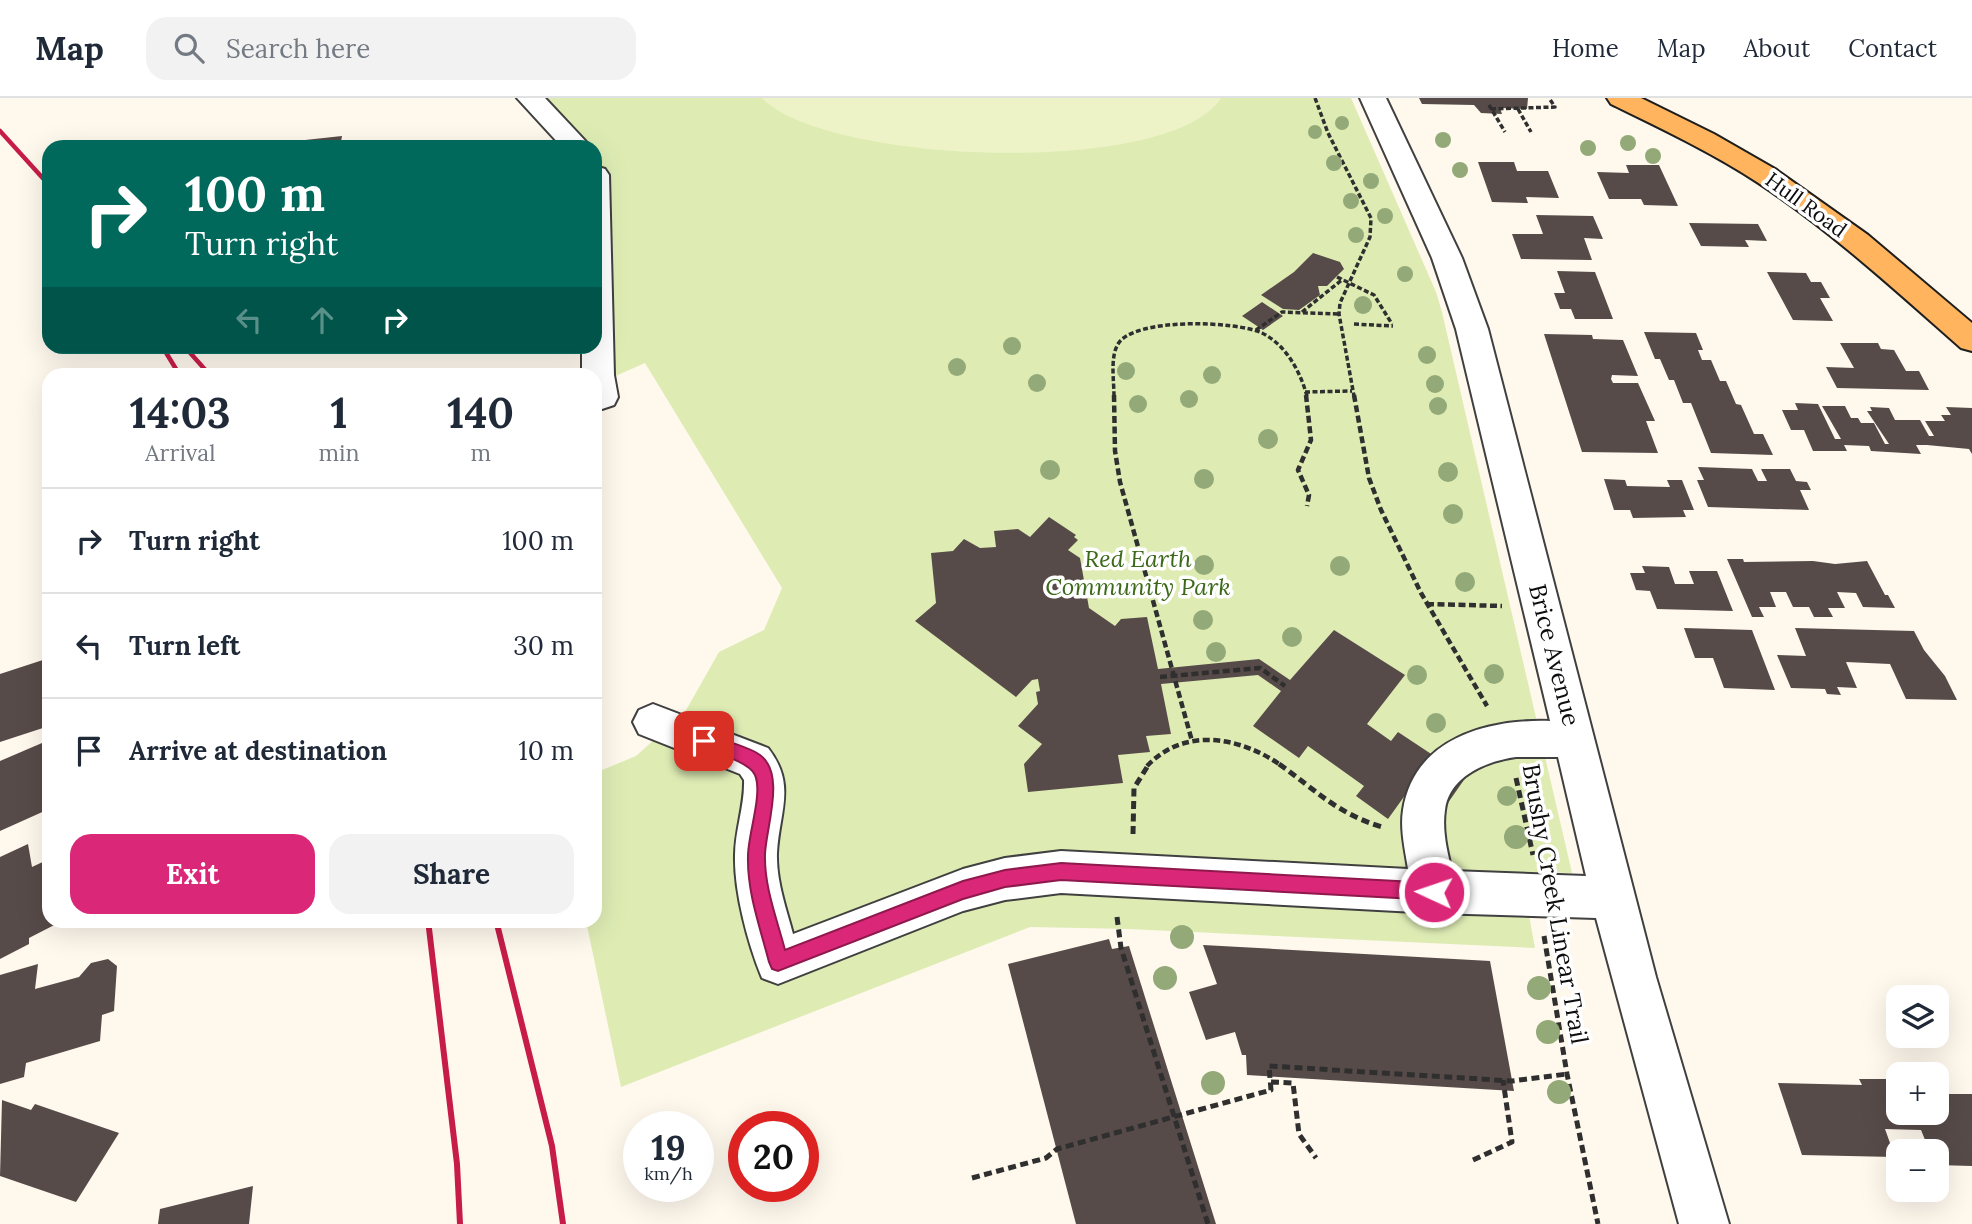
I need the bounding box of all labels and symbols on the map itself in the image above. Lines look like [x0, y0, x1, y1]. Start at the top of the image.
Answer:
street label: Hull Road [1760, 166, 1852, 243]
park label: Red Earth Community Park [1045, 543, 1231, 602]
street label: Brice Avenue [1522, 581, 1587, 729]
pin [674, 711, 734, 771]
street label: Brushy Creek Linear Trail [1516, 761, 1595, 1046]
position arrow [1397, 855, 1471, 929]
speed limit sign: 20 [728, 1111, 819, 1202]

